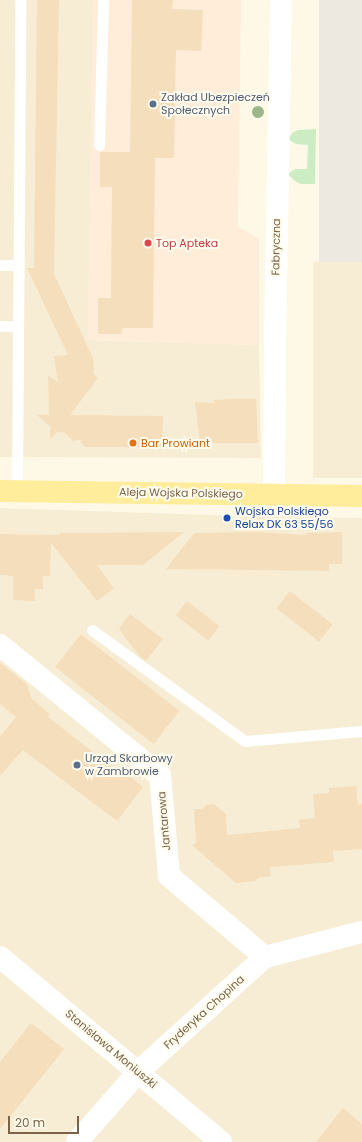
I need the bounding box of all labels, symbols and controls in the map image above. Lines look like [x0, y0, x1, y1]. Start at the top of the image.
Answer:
place label: Zakład Ubezpieczeń Społecznych [161, 91, 270, 117]
marker: Zakład Ubezpieczeń Społecznych [148, 99, 158, 109]
street label: Fabryczna [269, 218, 283, 276]
place label: Top Apteka [156, 236, 218, 250]
marker: Top Apteka [143, 238, 153, 248]
place label: Bar Prowiant [141, 436, 210, 450]
marker: Bar Prowiant [128, 438, 138, 448]
street label: Aleja Wojska Polskiego [119, 485, 243, 501]
place label: Wojska Polskiego Relax DK 63 55/56 [235, 505, 334, 531]
marker: Wojska Polskiego Relax DK 63 55/56 [222, 513, 232, 523]
place label: Urząd Skarbowy w Zambrowie [85, 752, 173, 778]
marker: Urząd Skarbowy w Zambrowie [72, 760, 82, 770]
street label: Jantarowa [155, 791, 173, 851]
street label: Fryderyka Chopina [161, 972, 247, 1052]
street label: Stanisława Moniuszki [63, 1007, 159, 1091]
scale bar [10, 1108, 81, 1134]
text: 20 m [15, 1114, 45, 1131]

